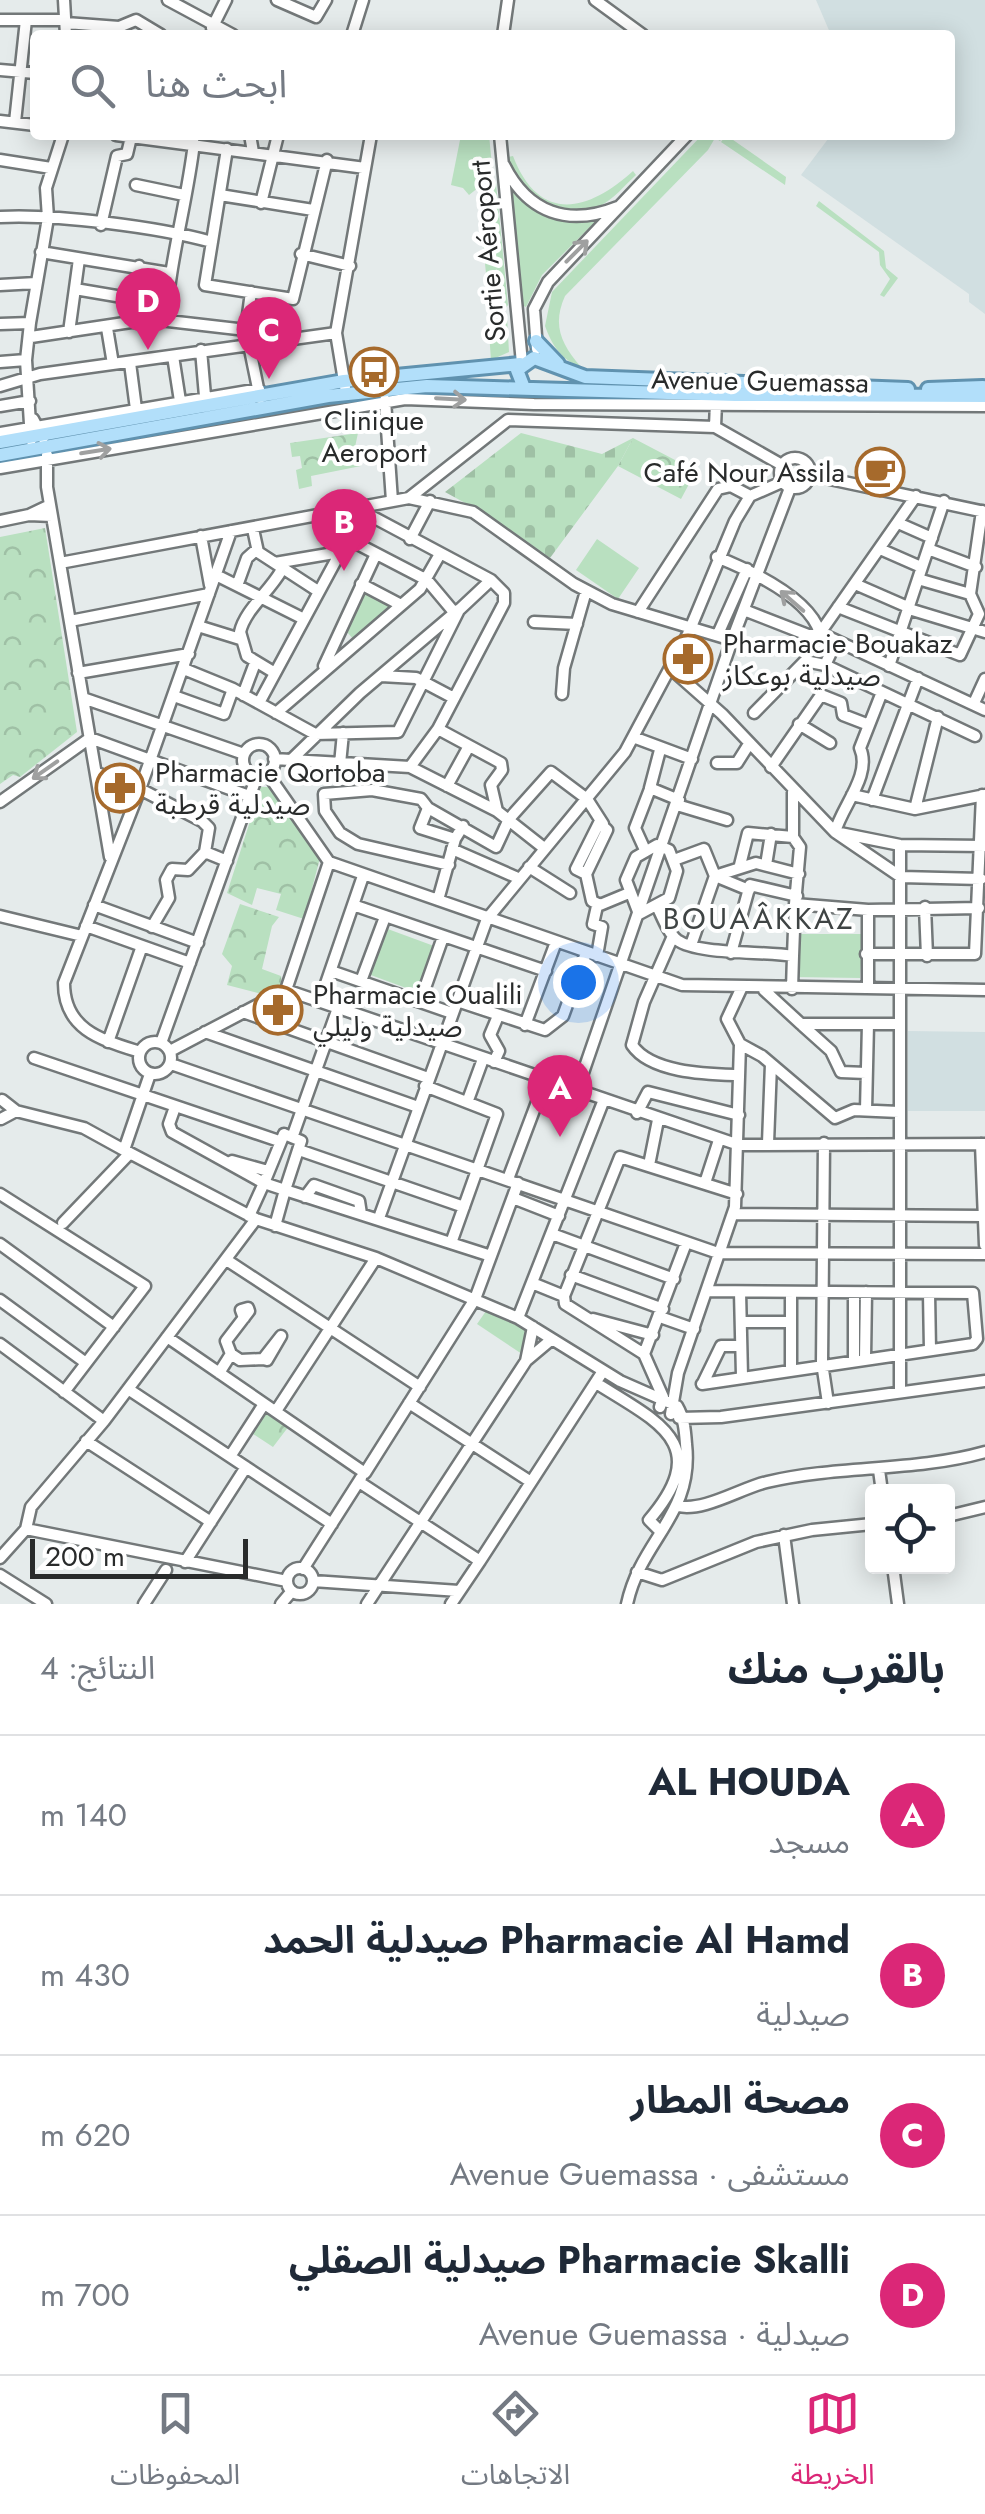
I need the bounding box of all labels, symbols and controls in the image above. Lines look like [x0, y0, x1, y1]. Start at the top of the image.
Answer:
search box [30, 30, 955, 140]
text: ابحث هنا [145, 56, 287, 111]
icon: search [65, 58, 120, 113]
street label: Sortie Aéroport [460, 158, 516, 343]
one-way arrow [564, 239, 589, 264]
pin: D [116, 268, 180, 350]
pin: C [236, 296, 302, 379]
bus stop icon: Clinique Aeroport [348, 346, 400, 398]
street label: Avenue Guemassa [651, 359, 869, 403]
one-way arrow [435, 390, 467, 409]
place label: Clinique Aeroport [322, 400, 427, 473]
one-way arrow [79, 441, 112, 460]
cafe icon: Café Nour Assila [854, 446, 906, 498]
place label: Café Nour Assila [644, 452, 845, 493]
pin: B [312, 488, 376, 571]
one-way arrow [780, 589, 805, 612]
place label: Pharmacie Bouakaz صيدلية بوعكاز [722, 623, 953, 696]
pharmacy icon: Pharmacie Bouakaz صيدلية بوعكاز [662, 633, 714, 685]
place label: Pharmacie Qortoba صيدلية قرطبة [155, 752, 385, 825]
one-way arrow [32, 759, 60, 780]
pharmacy icon: Pharmacie Qortoba صيدلية قرطبة [94, 762, 146, 814]
district label: BOUAÂKKAZ [663, 897, 855, 940]
your location [553, 957, 604, 1008]
place label: Pharmacie Oualili صيدلية وليلي [313, 974, 523, 1047]
pharmacy icon: Pharmacie Oualili صيدلية وليلي [252, 984, 304, 1036]
pin: A [528, 1054, 592, 1137]
map controls [865, 1484, 955, 1574]
button: locate [865, 1484, 955, 1574]
scale bar [30, 1534, 248, 1578]
text: 200 m [45, 1536, 125, 1577]
text: بالقرب منك [728, 1638, 945, 1699]
text: النتائج: 4 [40, 1645, 155, 1691]
text: AL HOUDA [648, 1754, 850, 1809]
text: 140 m [40, 1792, 127, 1838]
text: A [901, 1792, 924, 1838]
text: مسجد [769, 1819, 850, 1865]
text: Pharmacie Al Hamd صيدلية الحمد [263, 1912, 850, 1967]
text: 430 m [40, 1952, 130, 1998]
text: B [902, 1952, 923, 1998]
text: صيدلية [756, 1991, 850, 2037]
text: مصحة المطار [630, 2072, 850, 2127]
text: 620 m [40, 2112, 130, 2158]
text: C [901, 2112, 924, 2158]
text: مستشفى · Avenue Guemassa [450, 2151, 850, 2197]
text: Pharmacie Skalli صيدلية الصقلي [289, 2232, 850, 2287]
text: 700 m [40, 2272, 130, 2318]
text: D [901, 2272, 924, 2318]
text: صيدلية · Avenue Guemassa [479, 2311, 850, 2357]
tab: المحفوظات [110, 2386, 240, 2505]
tab: الاتجاهات [461, 2386, 570, 2505]
tab: الخريطة [791, 2386, 875, 2505]

